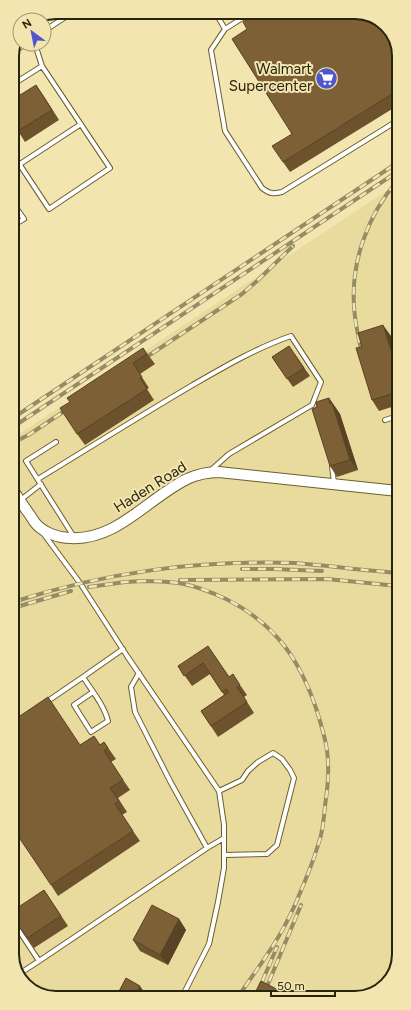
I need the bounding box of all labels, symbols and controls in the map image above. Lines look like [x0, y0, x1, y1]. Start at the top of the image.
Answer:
north arrow [12, 12, 52, 52]
text: N [20, 16, 34, 32]
place label: Walmart Supercenter [229, 60, 312, 95]
supermarket icon: Walmart Supercenter [314, 65, 340, 91]
street label: Haden Road [110, 458, 190, 516]
scale bar [271, 972, 335, 998]
text: 50 m [277, 979, 305, 993]

